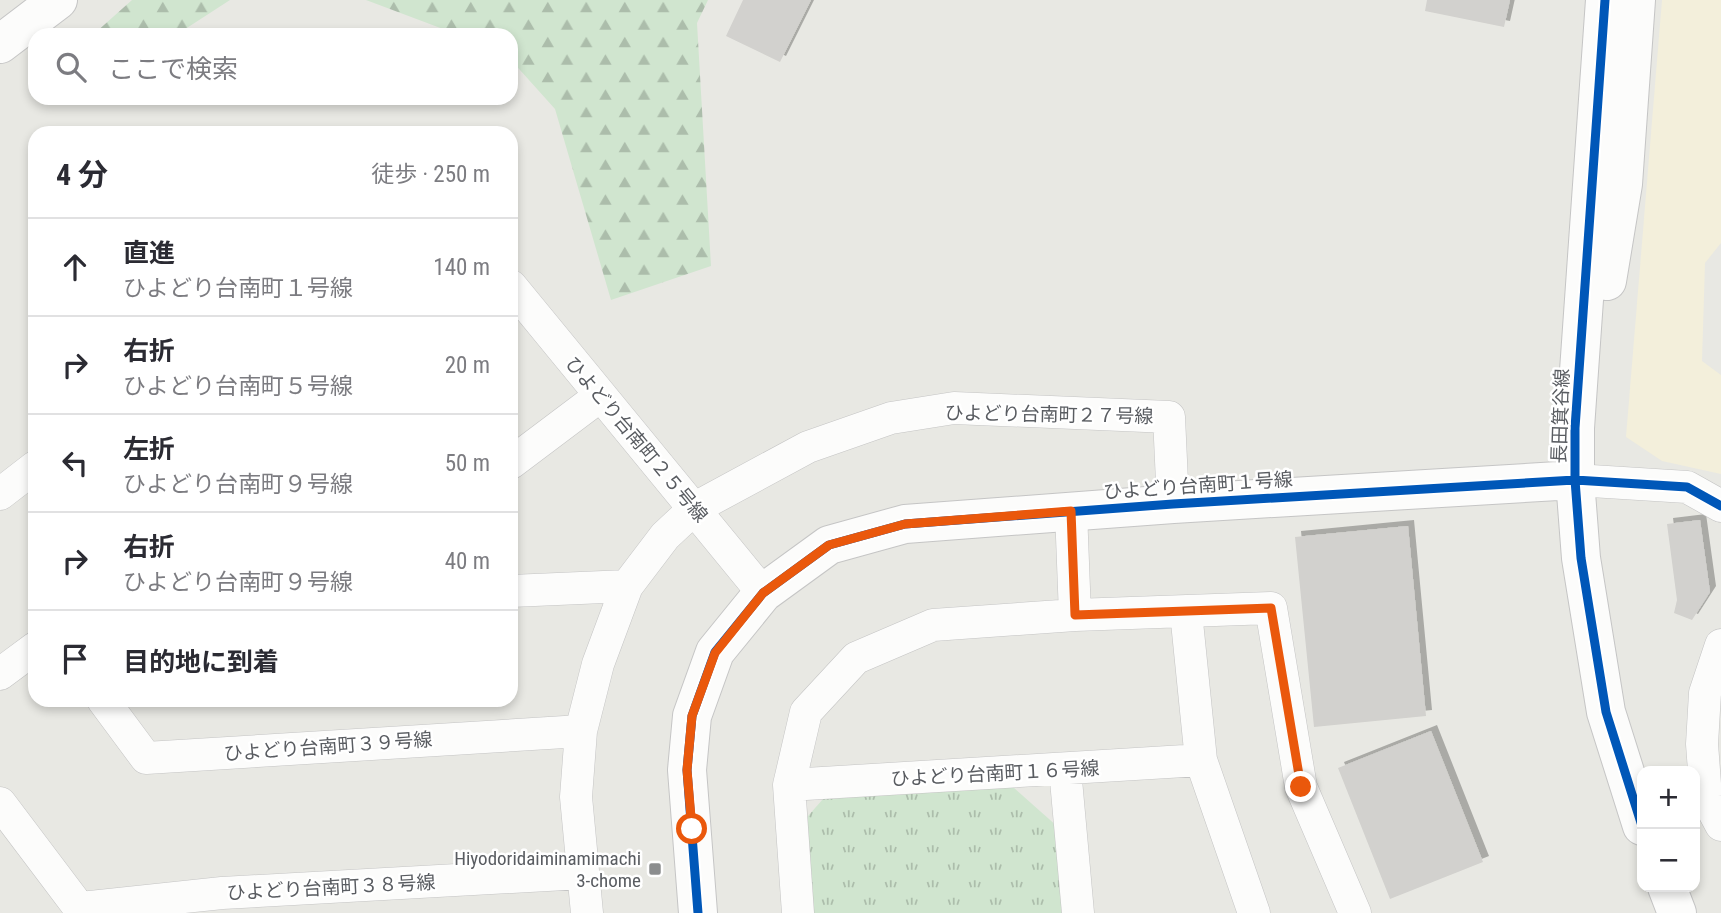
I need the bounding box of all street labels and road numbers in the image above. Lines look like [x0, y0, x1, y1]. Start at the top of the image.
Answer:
street label: ひよどり台南町２５号線 [561, 352, 713, 527]
street label: 長田箕谷線 [1547, 368, 1574, 464]
street label: ひよどり台南町２７号線 [944, 401, 1154, 428]
street label: ひよどり台南町１号線 [1102, 467, 1294, 504]
street label: ひよどり台南町３９号線 [223, 728, 433, 765]
street label: ひよどり台南町１６号線 [890, 757, 1100, 790]
street label: ひよどり台南町３８号線 [226, 871, 436, 904]

